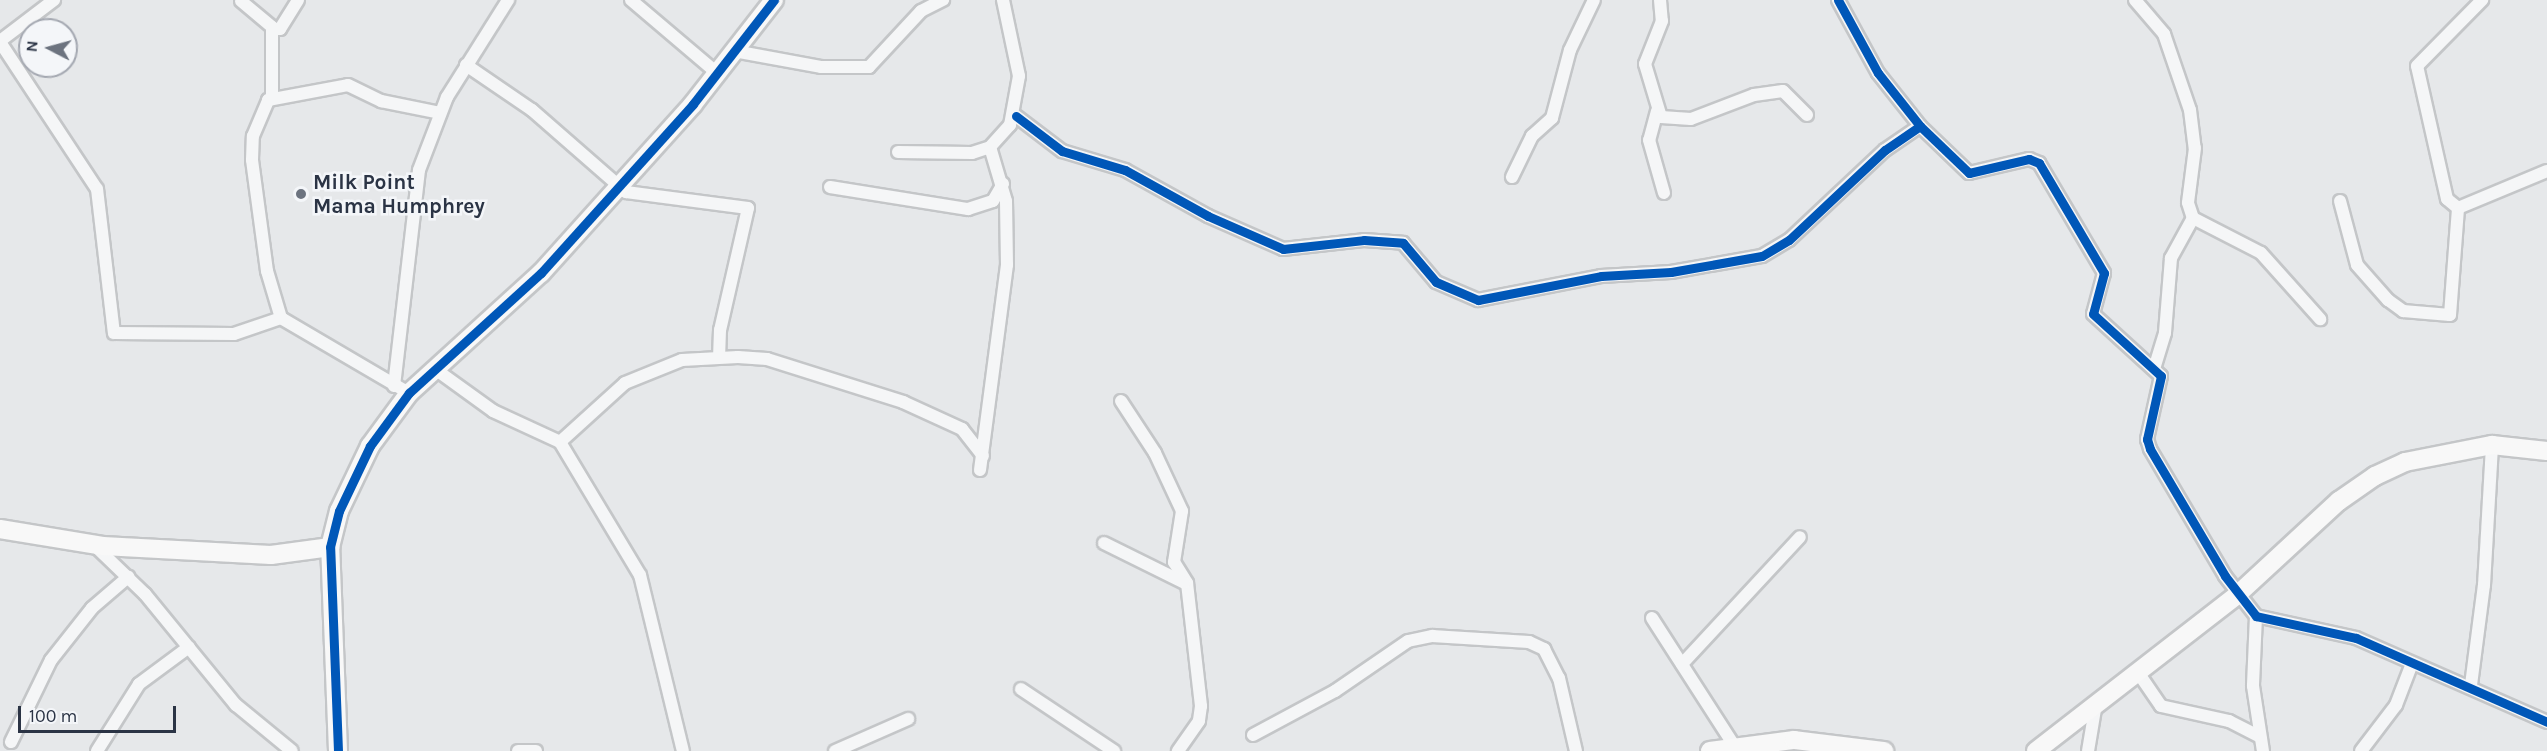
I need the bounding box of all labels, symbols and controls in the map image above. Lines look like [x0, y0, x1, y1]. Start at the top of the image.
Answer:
north arrow [18, 18, 78, 78]
text: N [22, 40, 42, 53]
place label: Milk Point Mama Humphrey [313, 169, 485, 219]
marker: Milk Point Mama Humphrey [294, 187, 308, 201]
scale bar [21, 694, 178, 732]
text: 100 m [29, 705, 77, 727]

